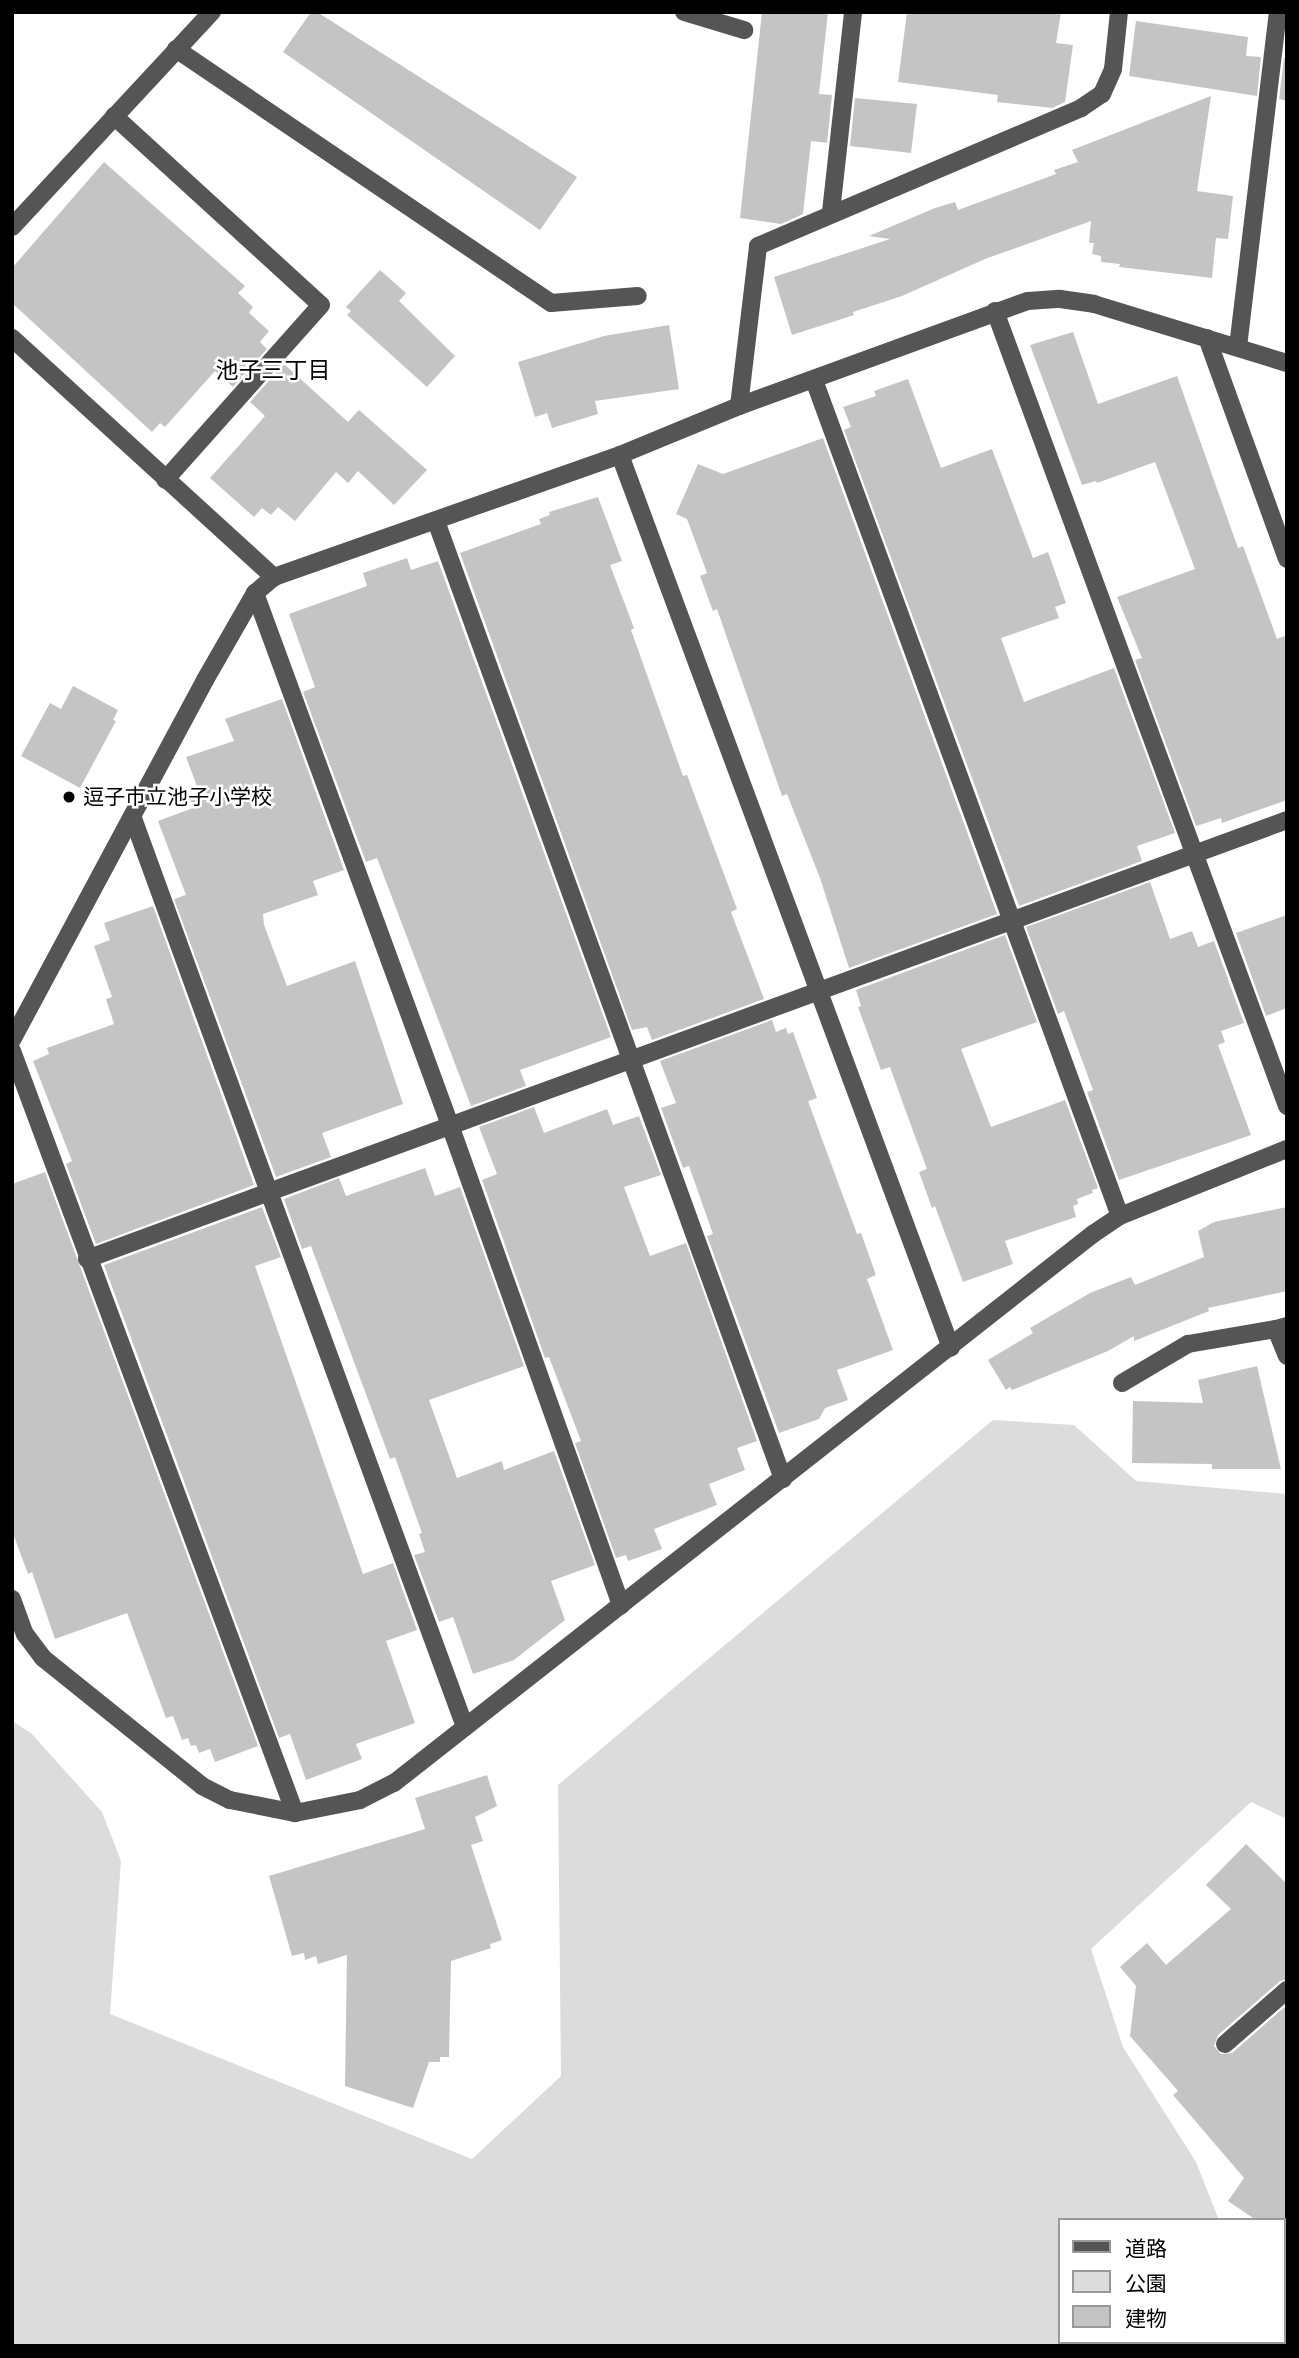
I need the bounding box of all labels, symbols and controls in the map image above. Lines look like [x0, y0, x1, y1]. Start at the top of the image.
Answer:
district label: 池子三丁目 [216, 356, 330, 384]
place label: 逗子市立池子小学校 [83, 784, 272, 810]
marker: 逗子市立池子小学校 [61, 789, 77, 805]
legend [1058, 2218, 1285, 2344]
text: 道路 [1125, 2235, 1167, 2262]
text: 公園 [1125, 2270, 1167, 2297]
text: 建物 [1125, 2305, 1167, 2332]

